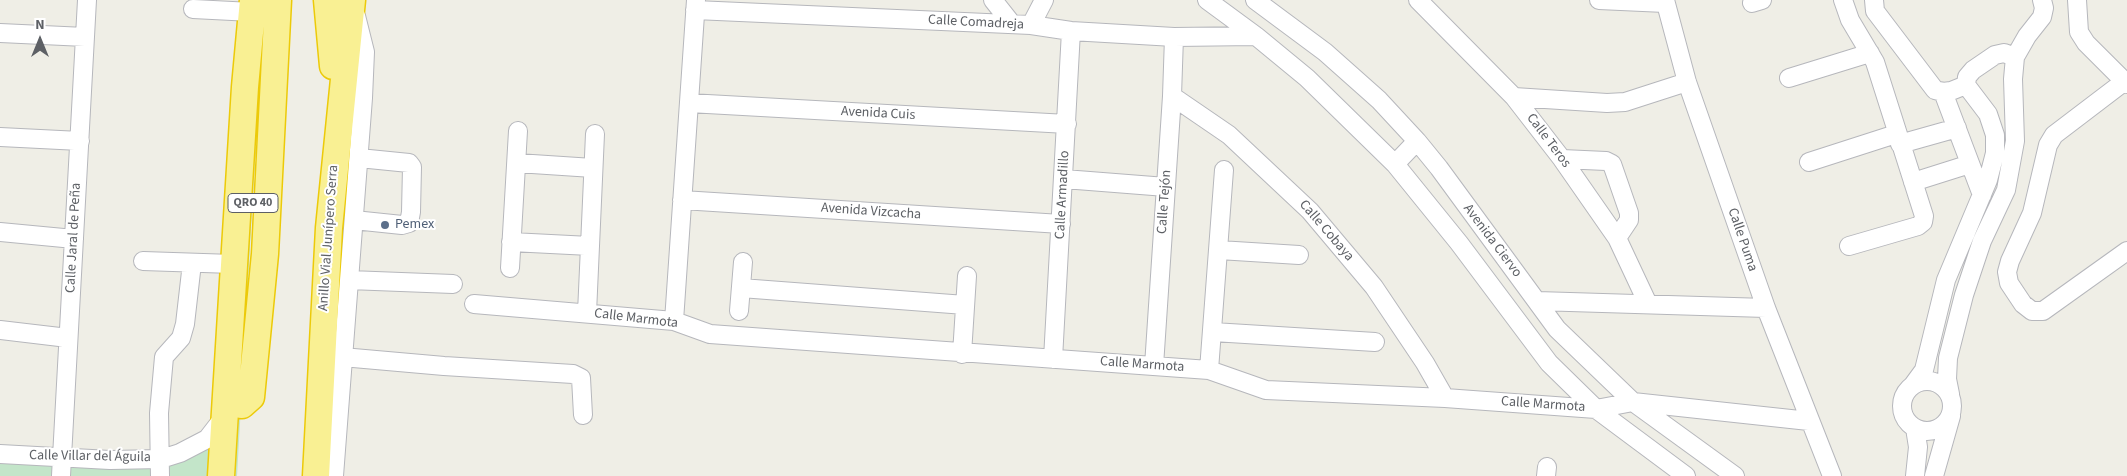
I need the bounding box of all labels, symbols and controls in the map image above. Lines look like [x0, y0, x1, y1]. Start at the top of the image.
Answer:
street label: Calle Comadreja [928, 12, 1024, 34]
north arrow [15, 15, 65, 65]
text: N [35, 15, 45, 35]
street label: Avenida Cuis [840, 104, 916, 124]
street label: Calle Teros [1522, 111, 1574, 171]
street label: Calle Armadillo [1052, 150, 1074, 240]
street label: Anillo Vial Junípero Serra [316, 164, 342, 312]
street label: Calle Tejón [1154, 169, 1176, 235]
street label: Calle Jaral de Peña [63, 182, 85, 294]
road number: QRO 40 [228, 194, 278, 212]
street label: Calle Cobaya [1295, 197, 1357, 265]
street label: Avenida Vizcacha [820, 200, 922, 224]
street label: Avenida Ciervo [1459, 201, 1525, 281]
street label: Calle Puma [1723, 206, 1761, 274]
place label: Pemex [395, 217, 434, 233]
marker: Pemex [379, 219, 391, 231]
street label: Calle Marmota [593, 306, 679, 332]
street label: Calle Marmota [1099, 354, 1185, 376]
street label: Calle Marmota [1500, 394, 1586, 416]
street label: Calle Villar del Águila [29, 448, 151, 466]

